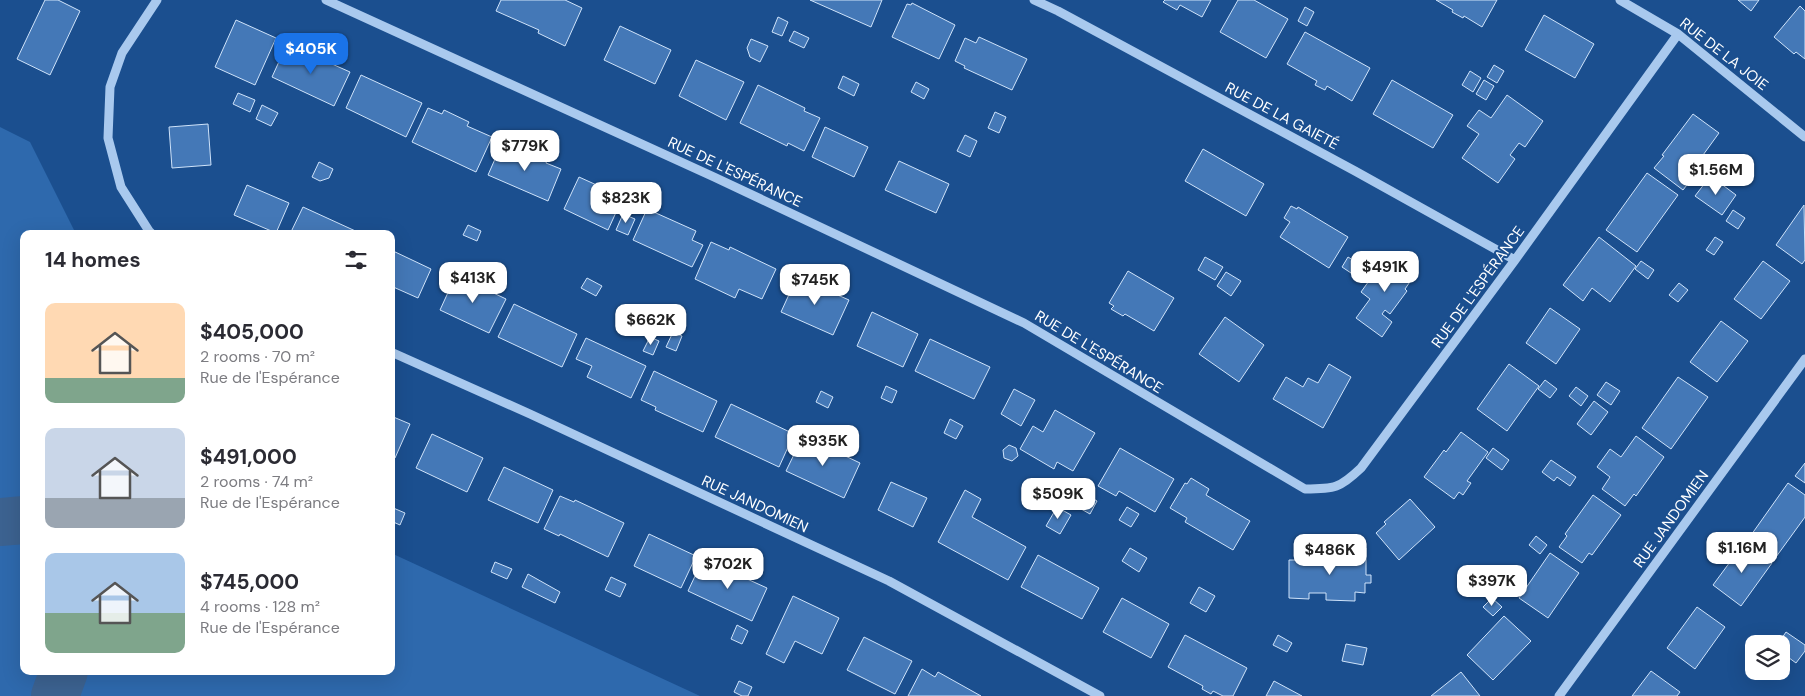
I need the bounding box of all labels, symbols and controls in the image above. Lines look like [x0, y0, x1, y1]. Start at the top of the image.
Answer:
street label: RUE DE LA JOIE [1676, 13, 1772, 95]
pin: $405K [276, 32, 346, 75]
text: $405K [285, 38, 337, 59]
street label: RUE DE LA GAIETÉ [1222, 78, 1342, 154]
pin: $779K [490, 130, 560, 172]
street label: RUE DE L'ESPÉRANCE [665, 132, 805, 212]
text: $779K [501, 135, 549, 156]
pin: $1.56M [1675, 154, 1757, 196]
text: $1.56M [1689, 159, 1743, 180]
pin: $823K [591, 182, 661, 224]
text: $823K [601, 187, 651, 208]
street label: RUE DE L'ESPÉRANCE [1427, 222, 1529, 352]
text: 14 homes [45, 246, 141, 274]
icon: filters [342, 246, 370, 274]
pin: $491K [1350, 250, 1420, 293]
text: $491K [1362, 256, 1408, 277]
pin: $413K [438, 262, 508, 304]
pin: $745K [780, 264, 850, 306]
text: $413K [450, 267, 496, 288]
text: $745K [791, 269, 839, 290]
pin: $662K [616, 304, 686, 346]
street label: RUE DE L'ESPÉRANCE [1031, 306, 1167, 398]
text: $662K [626, 309, 676, 330]
text: $405,000 [200, 318, 304, 346]
icon: home [85, 323, 145, 383]
text: 2 rooms · 70 m² [200, 346, 315, 367]
text: Rue de l'Espérance [200, 367, 340, 388]
pin: $935K [788, 424, 858, 467]
text: $935K [798, 430, 848, 451]
text: $491,000 [200, 443, 297, 471]
icon: home [85, 448, 145, 508]
street label: RUE JANDOMIEN [1629, 466, 1713, 572]
text: 2 rooms · 74 m² [200, 471, 313, 492]
street label: RUE JANDOMIEN [698, 471, 812, 537]
pin: $509K [1023, 478, 1093, 520]
text: $509K [1032, 483, 1084, 504]
text: Rue de l'Espérance [200, 492, 340, 513]
pin: $1.16M [1701, 532, 1783, 574]
pin: $486K [1295, 534, 1365, 576]
text: $1.16M [1717, 537, 1767, 558]
text: $486K [1305, 539, 1355, 560]
pin: $702K [693, 548, 763, 590]
text: $702K [703, 553, 753, 574]
pin: $397K [1457, 564, 1527, 607]
text: $745,000 [200, 568, 299, 596]
text: $397K [1468, 570, 1516, 591]
icon: home [85, 573, 145, 633]
text: 4 rooms · 128 m² [200, 596, 320, 617]
text: Rue de l'Espérance [200, 617, 340, 638]
map controls [1745, 635, 1790, 680]
button: layers [1745, 635, 1790, 680]

